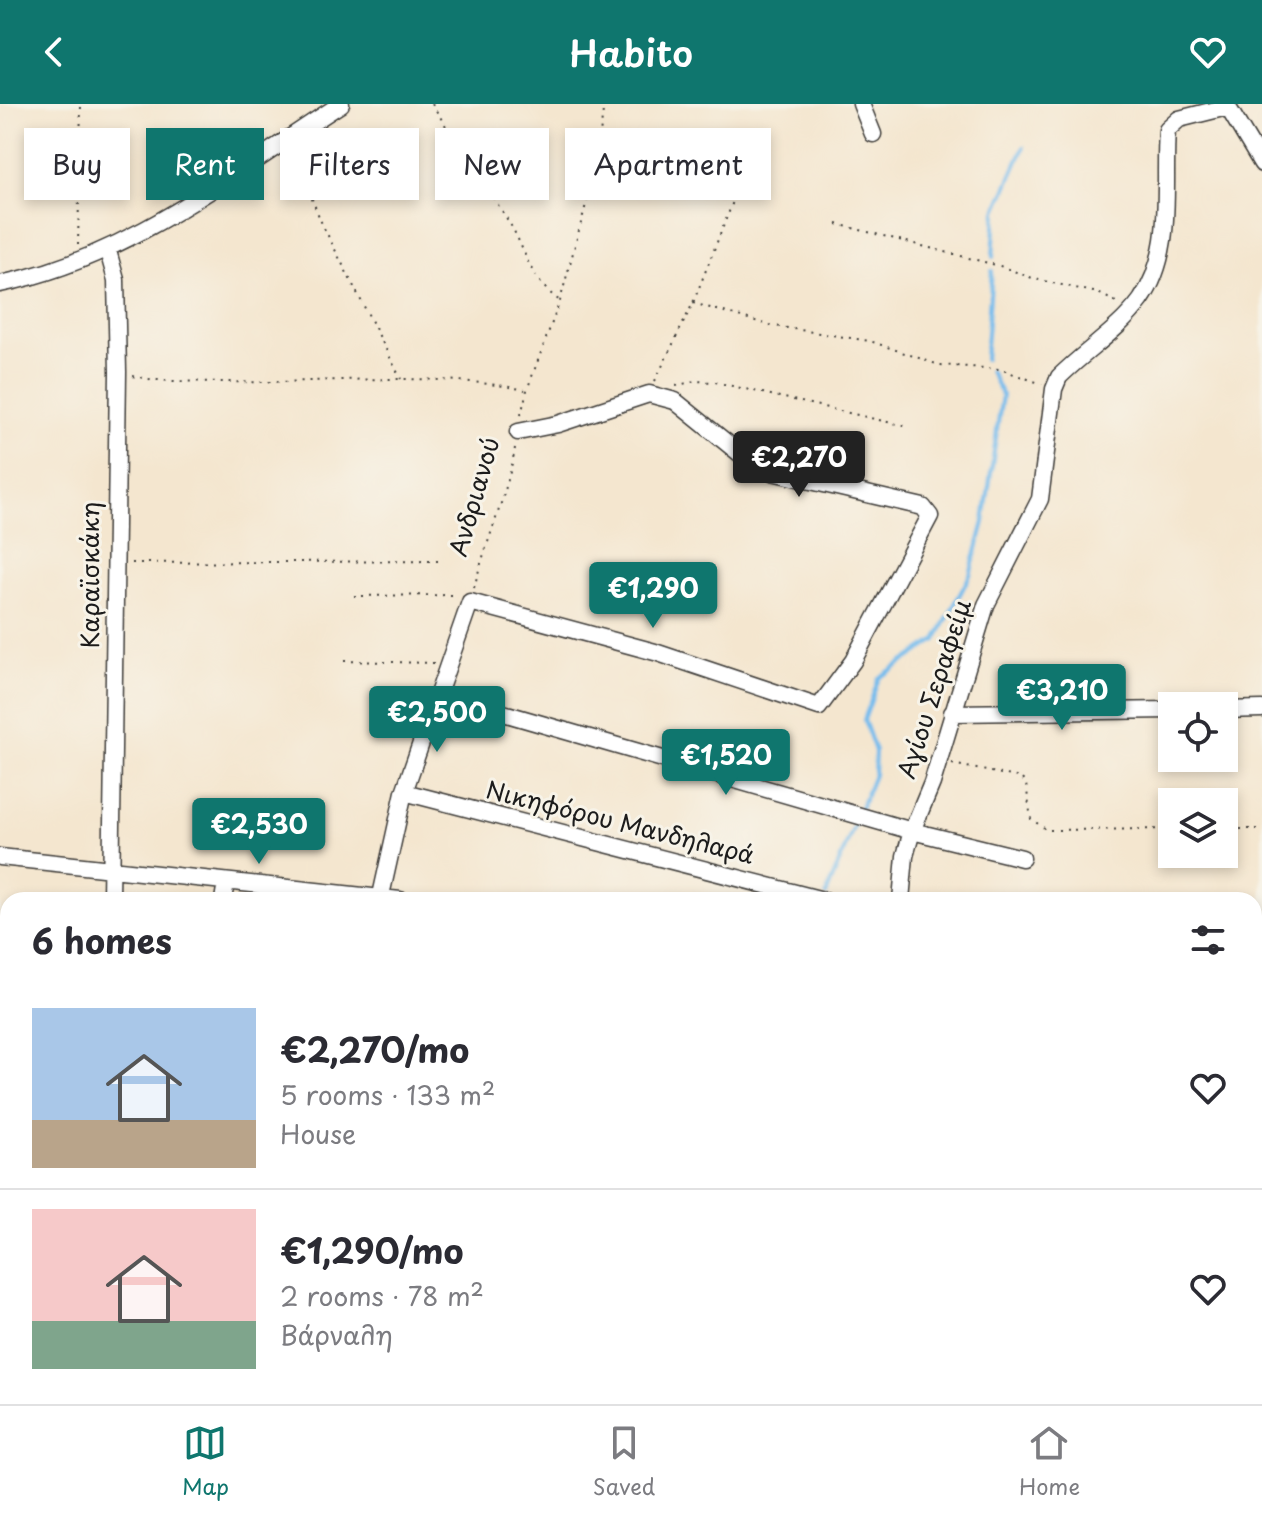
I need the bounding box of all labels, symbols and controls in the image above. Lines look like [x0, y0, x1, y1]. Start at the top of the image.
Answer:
text: Habito [569, 25, 693, 79]
icon: back [32, 30, 76, 74]
icon: heart [1186, 30, 1230, 74]
chip: Buy [24, 128, 130, 200]
chip: Rent [146, 128, 264, 200]
chip: Filters [280, 128, 419, 200]
chip: New [435, 128, 549, 200]
chip: Apartment [565, 128, 771, 200]
pin: €2,270 [734, 431, 864, 499]
street label: Ανδριανού [439, 433, 507, 560]
text: €2,270 [751, 437, 847, 476]
street label: Καραϊσκάκη [71, 502, 107, 648]
pin: €1,290 [588, 562, 718, 630]
text: €1,290 [607, 568, 699, 607]
street label: Αγίου Σεραφείμ [887, 594, 979, 783]
pin: €3,210 [997, 664, 1127, 732]
text: €3,210 [1016, 670, 1108, 709]
pin: €2,500 [372, 686, 502, 754]
text: €2,500 [387, 692, 487, 731]
map controls [1158, 692, 1238, 868]
button: locate [1158, 692, 1238, 772]
pin: €1,520 [661, 729, 791, 797]
text: €1,520 [680, 735, 772, 774]
street label: Νικηφόρου Μανδηλαρά [482, 770, 758, 872]
button: layers [1158, 788, 1238, 868]
pin: €2,530 [194, 798, 324, 866]
text: €2,530 [210, 804, 308, 843]
text: 6 homes [32, 914, 172, 966]
icon: filters [1186, 918, 1230, 962]
text: €2,270/mo [280, 1023, 469, 1075]
icon: home [96, 1040, 192, 1136]
icon: heart [1186, 1066, 1230, 1110]
text: 5 rooms · 133 m² [280, 1075, 495, 1114]
text: House [280, 1114, 356, 1153]
text: €1,290/mo [280, 1224, 464, 1276]
icon: home [96, 1241, 192, 1337]
icon: heart [1186, 1267, 1230, 1311]
text: 2 rooms · 78 m² [280, 1276, 484, 1315]
text: Βάρναλη [280, 1315, 393, 1354]
tab: Map [182, 1421, 229, 1502]
tab: Saved [593, 1421, 655, 1502]
tab: Home [1019, 1421, 1080, 1502]

